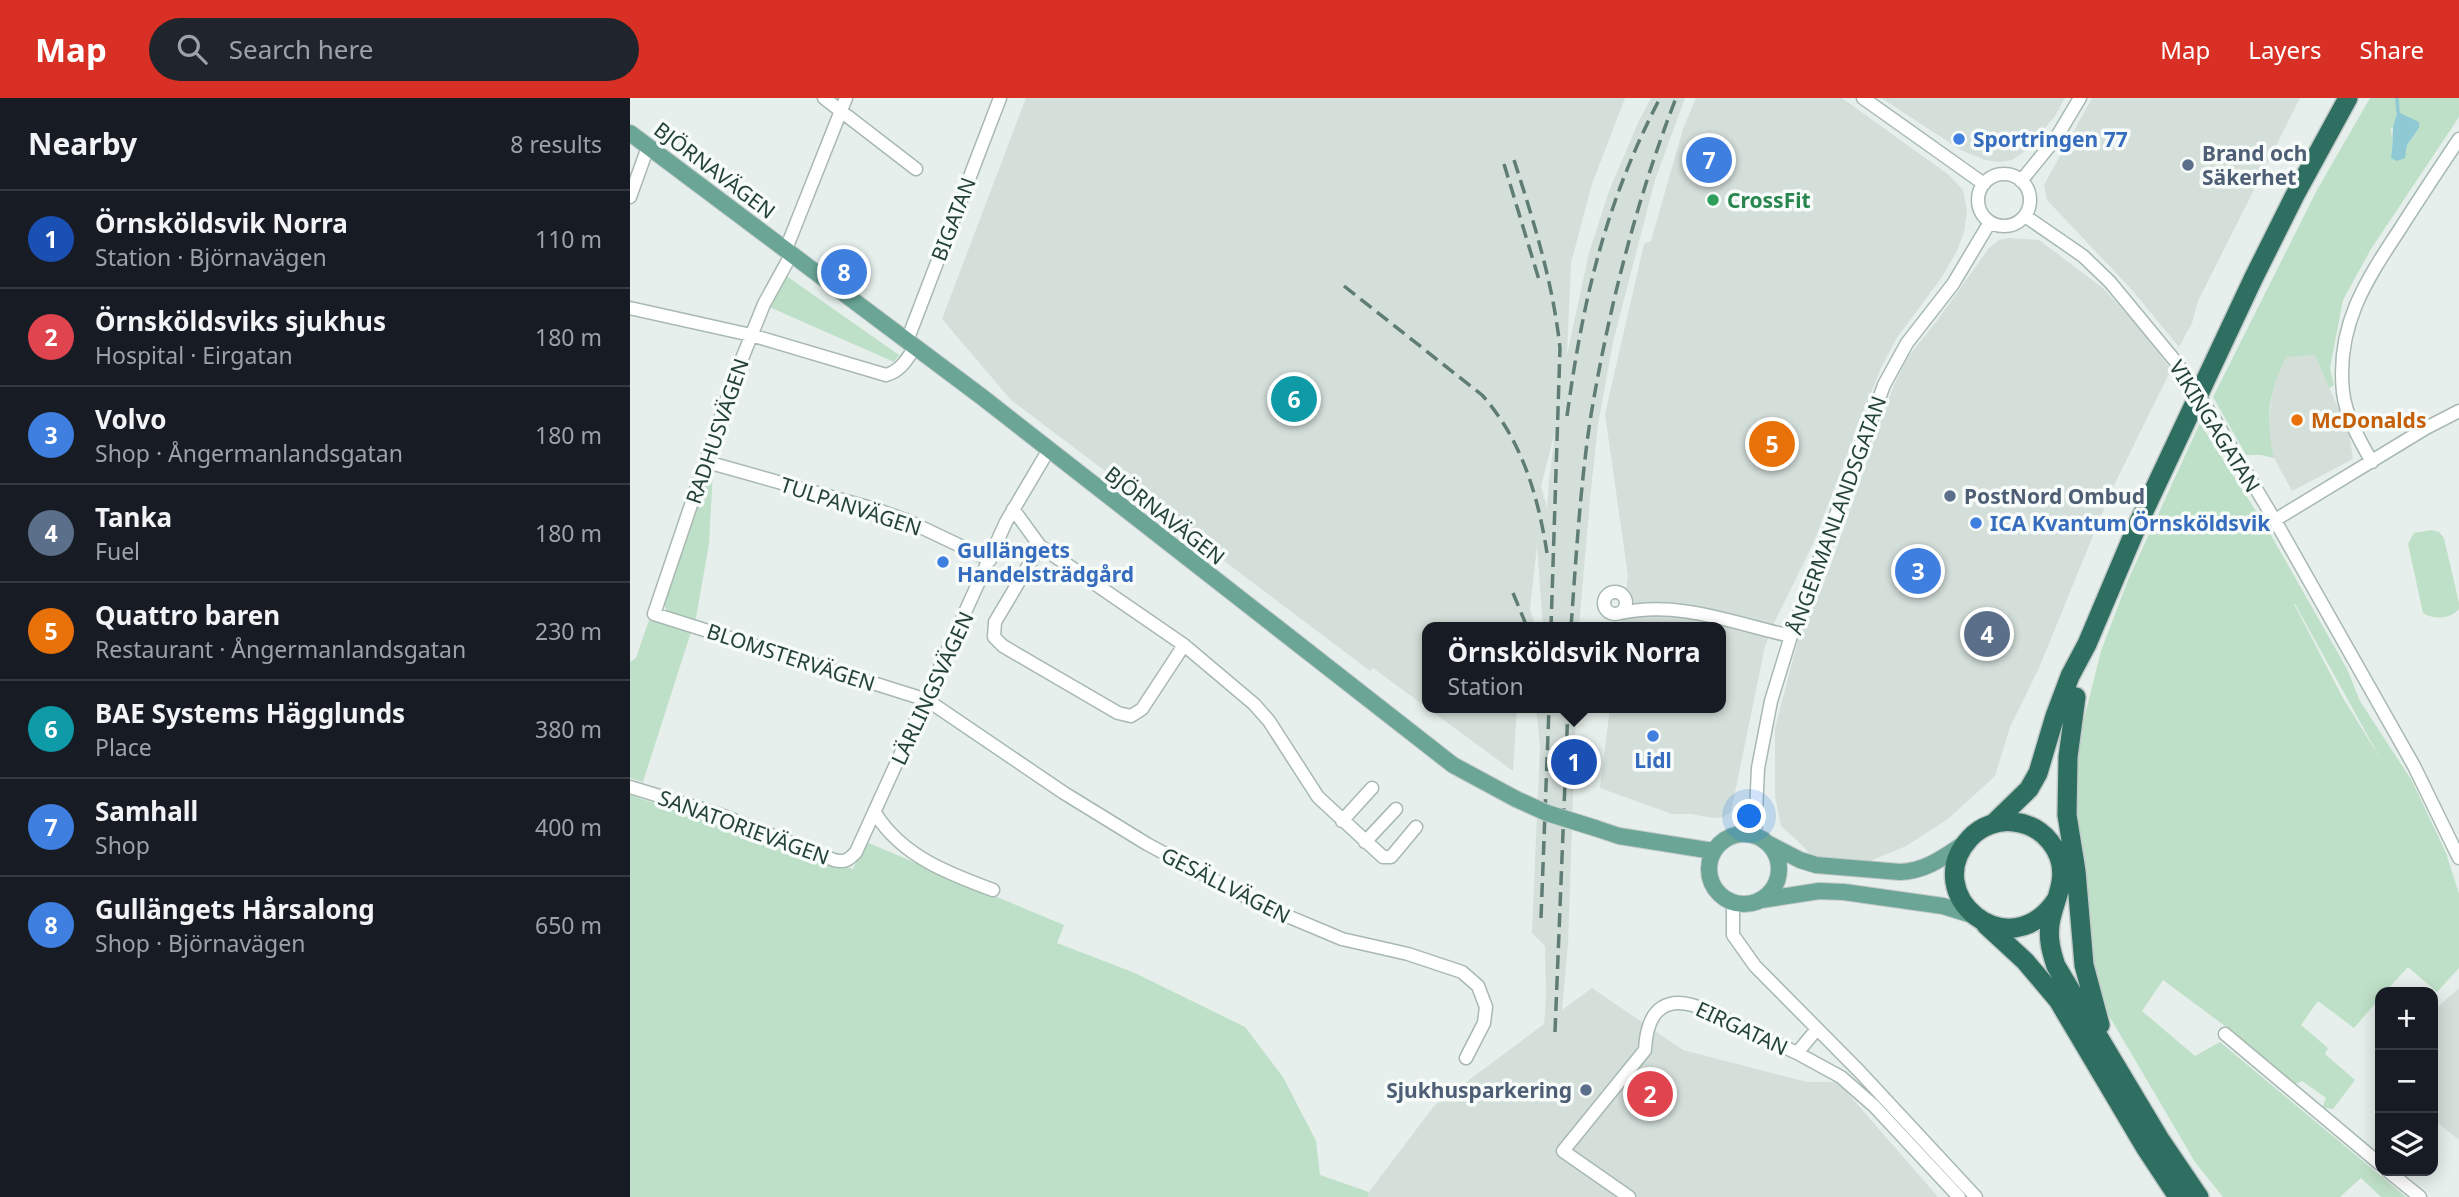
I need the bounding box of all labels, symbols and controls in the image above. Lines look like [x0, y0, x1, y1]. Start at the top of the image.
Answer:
search box [149, 18, 639, 81]
text: Map [35, 27, 107, 72]
icon: search [173, 30, 211, 68]
text: Search here [229, 31, 373, 67]
text: Map [2160, 33, 2210, 66]
text: Layers [2248, 33, 2322, 66]
text: Share [2360, 33, 2424, 66]
street label: BJÖRNAVÄGEN [649, 115, 781, 225]
text: Nearby [28, 123, 137, 164]
place label: Sportringen 77 [1973, 125, 2128, 153]
text: 8 results [510, 128, 602, 160]
marker: Sportringen 77 [1951, 131, 1967, 147]
pin: 7 [1686, 134, 1732, 186]
place label: Brand och Säkerhet [2202, 139, 2308, 191]
marker: Brand och Säkerhet [2180, 157, 2196, 173]
street label: BIGATAN [924, 173, 982, 265]
place label: CrossFit [1727, 186, 1811, 214]
marker: CrossFit [1705, 192, 1721, 208]
text: Örnsköldsvik Norra [95, 205, 348, 241]
text: 1 [44, 223, 58, 255]
text: 110 m [535, 223, 602, 255]
text: Station · Björnavägen [95, 241, 327, 273]
pin: 8 [821, 246, 867, 298]
text: Örnsköldsviks sjukhus [95, 303, 386, 339]
text: 2 [44, 321, 58, 353]
text: 180 m [535, 321, 602, 353]
text: Hospital · Eirgatan [95, 339, 293, 371]
street label: RADHUSVÄGEN [679, 355, 755, 507]
street label: VIKINGAGATAN [2163, 355, 2267, 497]
pin: 6 [1271, 373, 1317, 425]
street label: ÅNGERMANLANDSGATAN [1780, 392, 1892, 638]
text: Volvo [95, 401, 166, 437]
place label: McDonalds [2311, 406, 2426, 434]
marker: McDonalds [2289, 412, 2305, 428]
pin: 5 [1749, 418, 1795, 470]
text: 3 [44, 419, 58, 451]
text: 180 m [535, 419, 602, 451]
text: Shop · Ångermanlandsgatan [95, 437, 403, 469]
street label: BJÖRNAVÄGEN [1099, 459, 1231, 571]
street label: TULPANVÄGEN [777, 470, 925, 542]
place label: PostNord Ombud [1964, 482, 2145, 510]
marker: PostNord Ombud [1942, 488, 1958, 504]
text: Tanka [95, 499, 172, 535]
place label: ICA Kvantum Örnsköldsvik [1990, 509, 2271, 537]
marker: ICA Kvantum Örnsköldsvik [1968, 515, 1984, 531]
text: 4 [44, 517, 58, 549]
text: 180 m [535, 517, 602, 549]
text: Fuel [95, 535, 140, 567]
place label: Gullängets Handelsträdgård [957, 536, 1134, 588]
pin: 3 [1895, 545, 1941, 597]
marker: Gullängets Handelsträdgård [935, 554, 951, 570]
text: Quattro baren [95, 597, 280, 633]
street label: LÄRLINGSVÄGEN [884, 607, 980, 769]
pin: 4 [1964, 608, 2010, 660]
text: 5 [44, 615, 58, 647]
text: 230 m [535, 615, 602, 647]
street label: BLOMSTERVÄGEN [703, 617, 879, 697]
popup [1422, 622, 1726, 713]
text: Restaurant · Ångermanlandsgatan [95, 633, 466, 665]
text: Örnsköldsvik Norra [1448, 634, 1700, 670]
text: Station [1448, 670, 1524, 702]
text: BAE Systems Hägglunds [95, 695, 405, 731]
text: 6 [44, 713, 58, 745]
text: 380 m [535, 713, 602, 745]
marker: Lidl [1645, 728, 1661, 744]
text: Place [95, 731, 152, 763]
pin: 1 [1551, 736, 1597, 788]
place label: Lidl [1634, 746, 1672, 774]
street label: SANATORIEVÄGEN [655, 783, 833, 871]
text: Samhall [95, 793, 198, 829]
your location [1732, 799, 1766, 833]
text: 7 [44, 811, 58, 843]
text: 400 m [535, 811, 602, 843]
text: Shop [95, 829, 150, 861]
street label: GESÄLLVÄGEN [1157, 840, 1295, 930]
text: Gullängets Hårsalong [95, 891, 375, 927]
text: 8 [44, 909, 58, 941]
text: 650 m [535, 909, 602, 941]
text: Shop · Björnavägen [95, 927, 305, 959]
map controls [2375, 987, 2438, 1176]
button: + [2375, 987, 2438, 1050]
street label: EIRGATAN [1691, 994, 1793, 1062]
button: − [2375, 1050, 2438, 1113]
pin: 2 [1627, 1068, 1673, 1120]
place label: Sjukhusparkering [1386, 1076, 1572, 1104]
marker: Sjukhusparkering [1578, 1082, 1594, 1098]
button: layers [2375, 1113, 2438, 1176]

